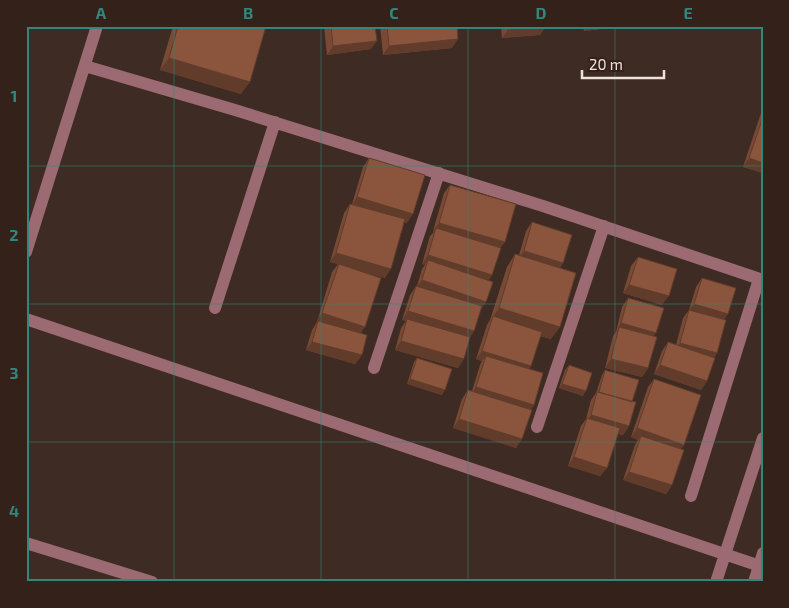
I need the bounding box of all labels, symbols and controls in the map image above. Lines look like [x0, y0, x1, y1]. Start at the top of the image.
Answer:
text: A [96, 3, 107, 22]
text: B [243, 3, 253, 22]
text: C [389, 3, 399, 22]
text: D [536, 3, 547, 22]
text: E [683, 3, 693, 22]
scale bar [582, 48, 664, 80]
text: 20 m [589, 55, 623, 73]
text: 1 [11, 86, 17, 105]
text: 2 [9, 225, 19, 244]
text: 3 [9, 363, 19, 382]
text: 4 [9, 501, 19, 520]

